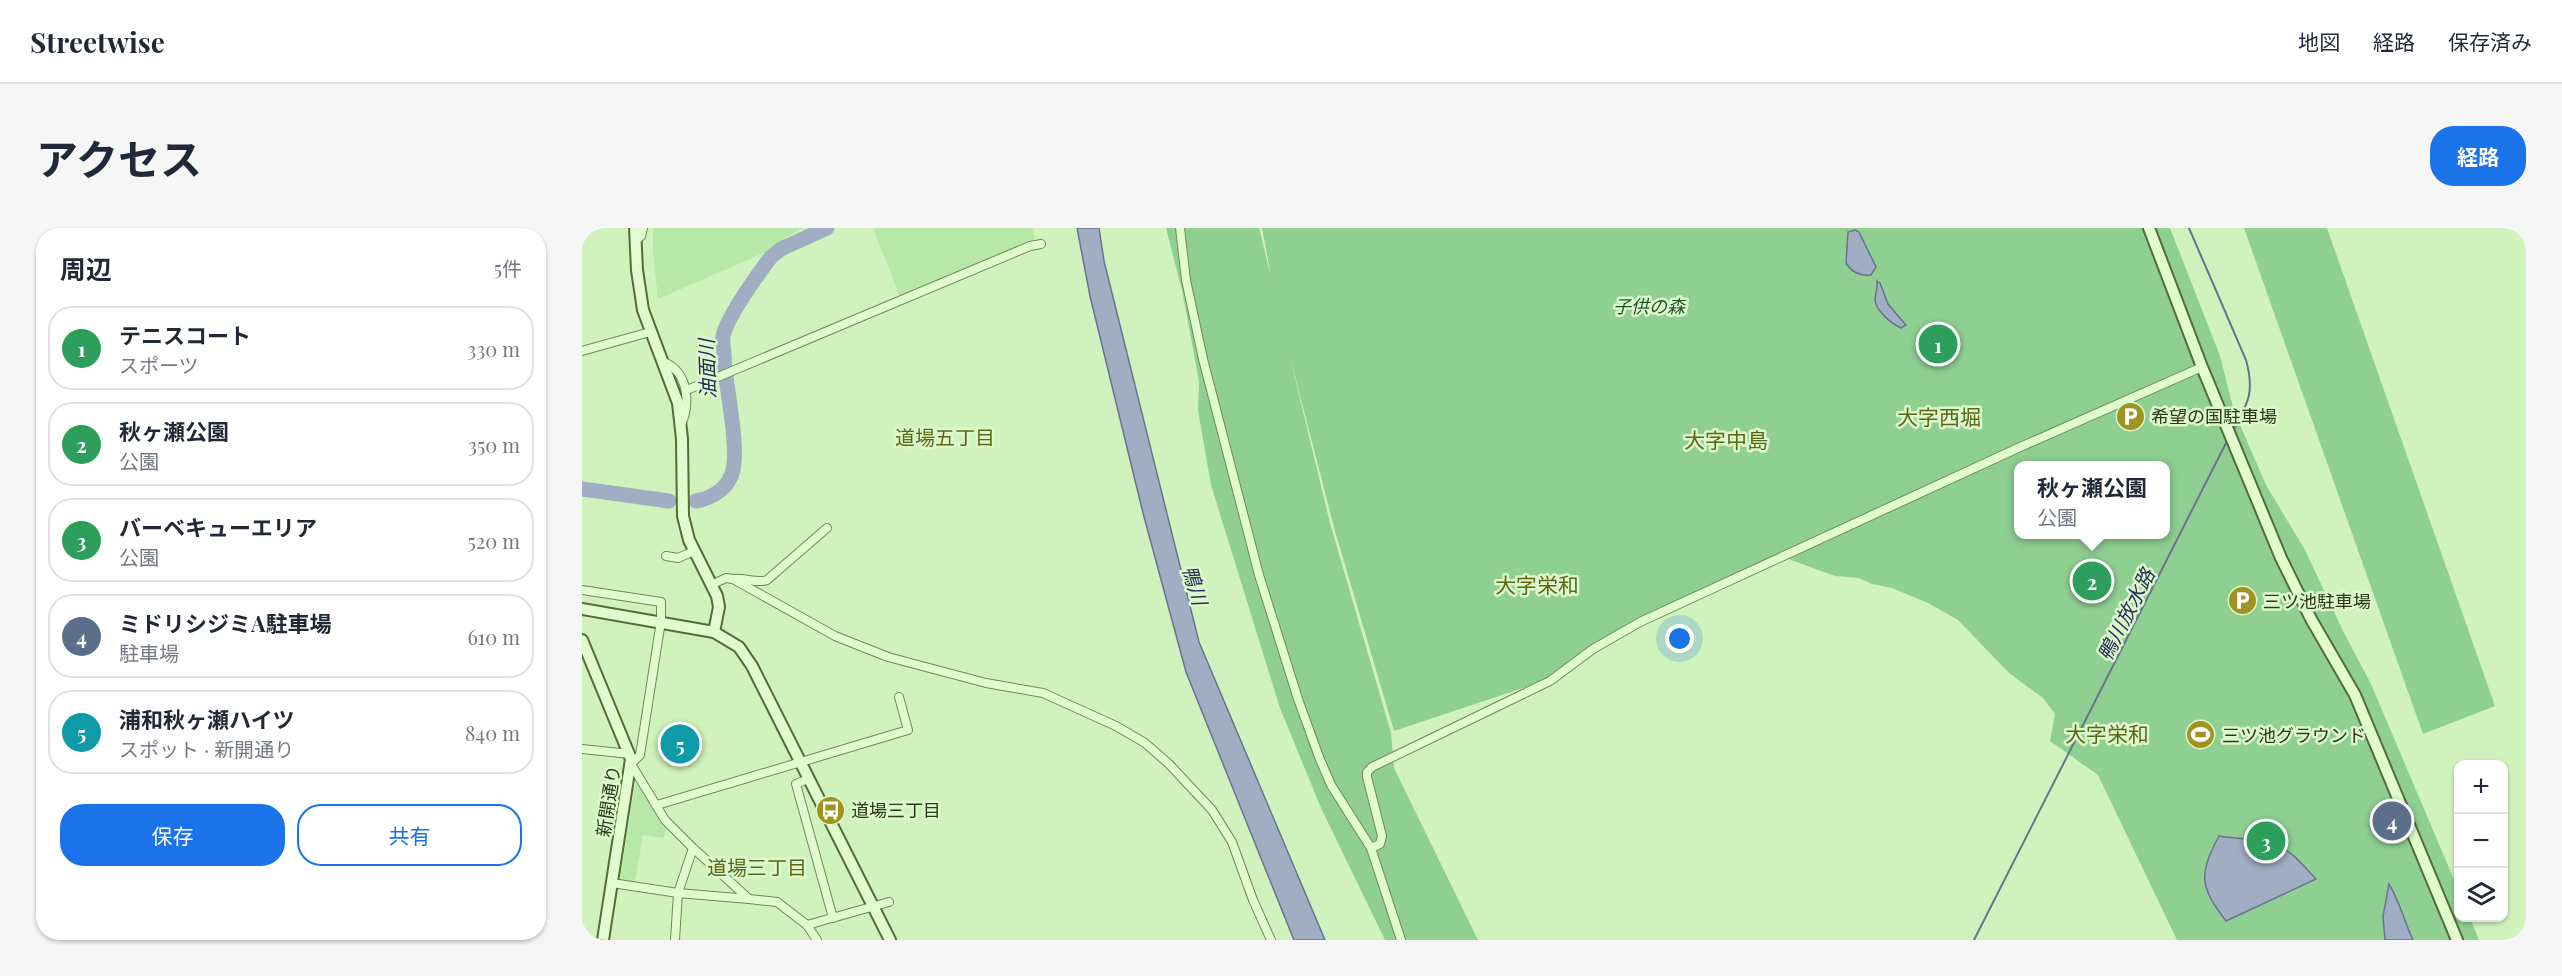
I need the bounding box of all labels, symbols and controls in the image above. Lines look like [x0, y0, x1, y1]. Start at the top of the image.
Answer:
text: Streetwise [30, 23, 165, 60]
text: 地図 [2298, 27, 2340, 55]
text: 経路 [2373, 27, 2415, 55]
text: 保存済み [2448, 27, 2532, 55]
button: 経路 [2430, 126, 2526, 186]
text: アクセス [36, 130, 202, 186]
text: 周辺 [60, 251, 112, 286]
text: 5件 [494, 254, 522, 281]
park label: 子供の森 [1613, 294, 1687, 318]
text: テニスコート [119, 320, 251, 350]
pin: 1 [1918, 322, 1958, 366]
text: 1 [78, 335, 85, 362]
text: 330 m [467, 335, 520, 362]
water label: 油面川 [691, 337, 721, 399]
text: スポーツ [119, 351, 199, 378]
parking icon: 希望の国駐車場 [2114, 400, 2146, 432]
district label: 大字西堀 [1897, 402, 1981, 430]
place label: 希望の国駐車場 [2151, 404, 2277, 428]
text: 秋ヶ瀬公園 [119, 416, 229, 446]
district label: 道場五丁目 [895, 423, 995, 450]
district label: 大字中島 [1684, 425, 1768, 453]
text: 2 [76, 431, 87, 458]
text: 350 m [468, 431, 520, 458]
text: 公園 [119, 447, 159, 474]
popup [2014, 461, 2170, 539]
text: 秋ヶ瀬公園 [2037, 472, 2147, 502]
text: 公園 [2037, 503, 2077, 530]
text: バーベキューエリア [119, 512, 317, 542]
text: 3 [77, 527, 86, 554]
text: 520 m [467, 527, 520, 554]
text: 公園 [119, 543, 159, 570]
pin: 2 [2072, 558, 2112, 604]
water label: 鴨川 [1177, 562, 1215, 610]
water label: 鴨川放水路 [2090, 562, 2161, 665]
district label: 大字栄和 [1495, 570, 1579, 598]
parking icon: 三ツ池駐車場 [2226, 585, 2258, 617]
place label: 三ツ池駐車場 [2263, 589, 2371, 613]
text: ミドリシジミA駐車場 [119, 608, 332, 638]
text: 4 [76, 623, 87, 650]
text: 610 m [468, 623, 520, 650]
your location [1665, 624, 1694, 653]
text: 駐車場 [119, 639, 179, 666]
text: 浦和秋ヶ瀬ハイツ [119, 704, 295, 734]
text: 5 [77, 719, 86, 746]
text: 840 m [465, 719, 520, 746]
district label: 大字栄和 [2065, 719, 2149, 747]
sports icon: 三ツ池グラウンド [2185, 719, 2217, 751]
pin: 5 [660, 722, 700, 766]
place label: 三ツ池グラウンド [2222, 723, 2366, 747]
text: スポット · 新開通り [119, 735, 294, 762]
map controls [2454, 760, 2508, 922]
button: + [2454, 760, 2508, 814]
street label: 新開通り [591, 764, 625, 838]
bus stop icon: 道場三丁目 [814, 794, 846, 826]
place label: 道場三丁目 [851, 798, 941, 822]
pin: 4 [2372, 798, 2412, 844]
button: 保存 [60, 804, 285, 866]
button: 共有 [297, 804, 522, 866]
button: − [2454, 814, 2508, 868]
pin: 3 [2246, 818, 2286, 864]
district label: 道場三丁目 [707, 853, 807, 880]
button: layers [2454, 868, 2508, 922]

